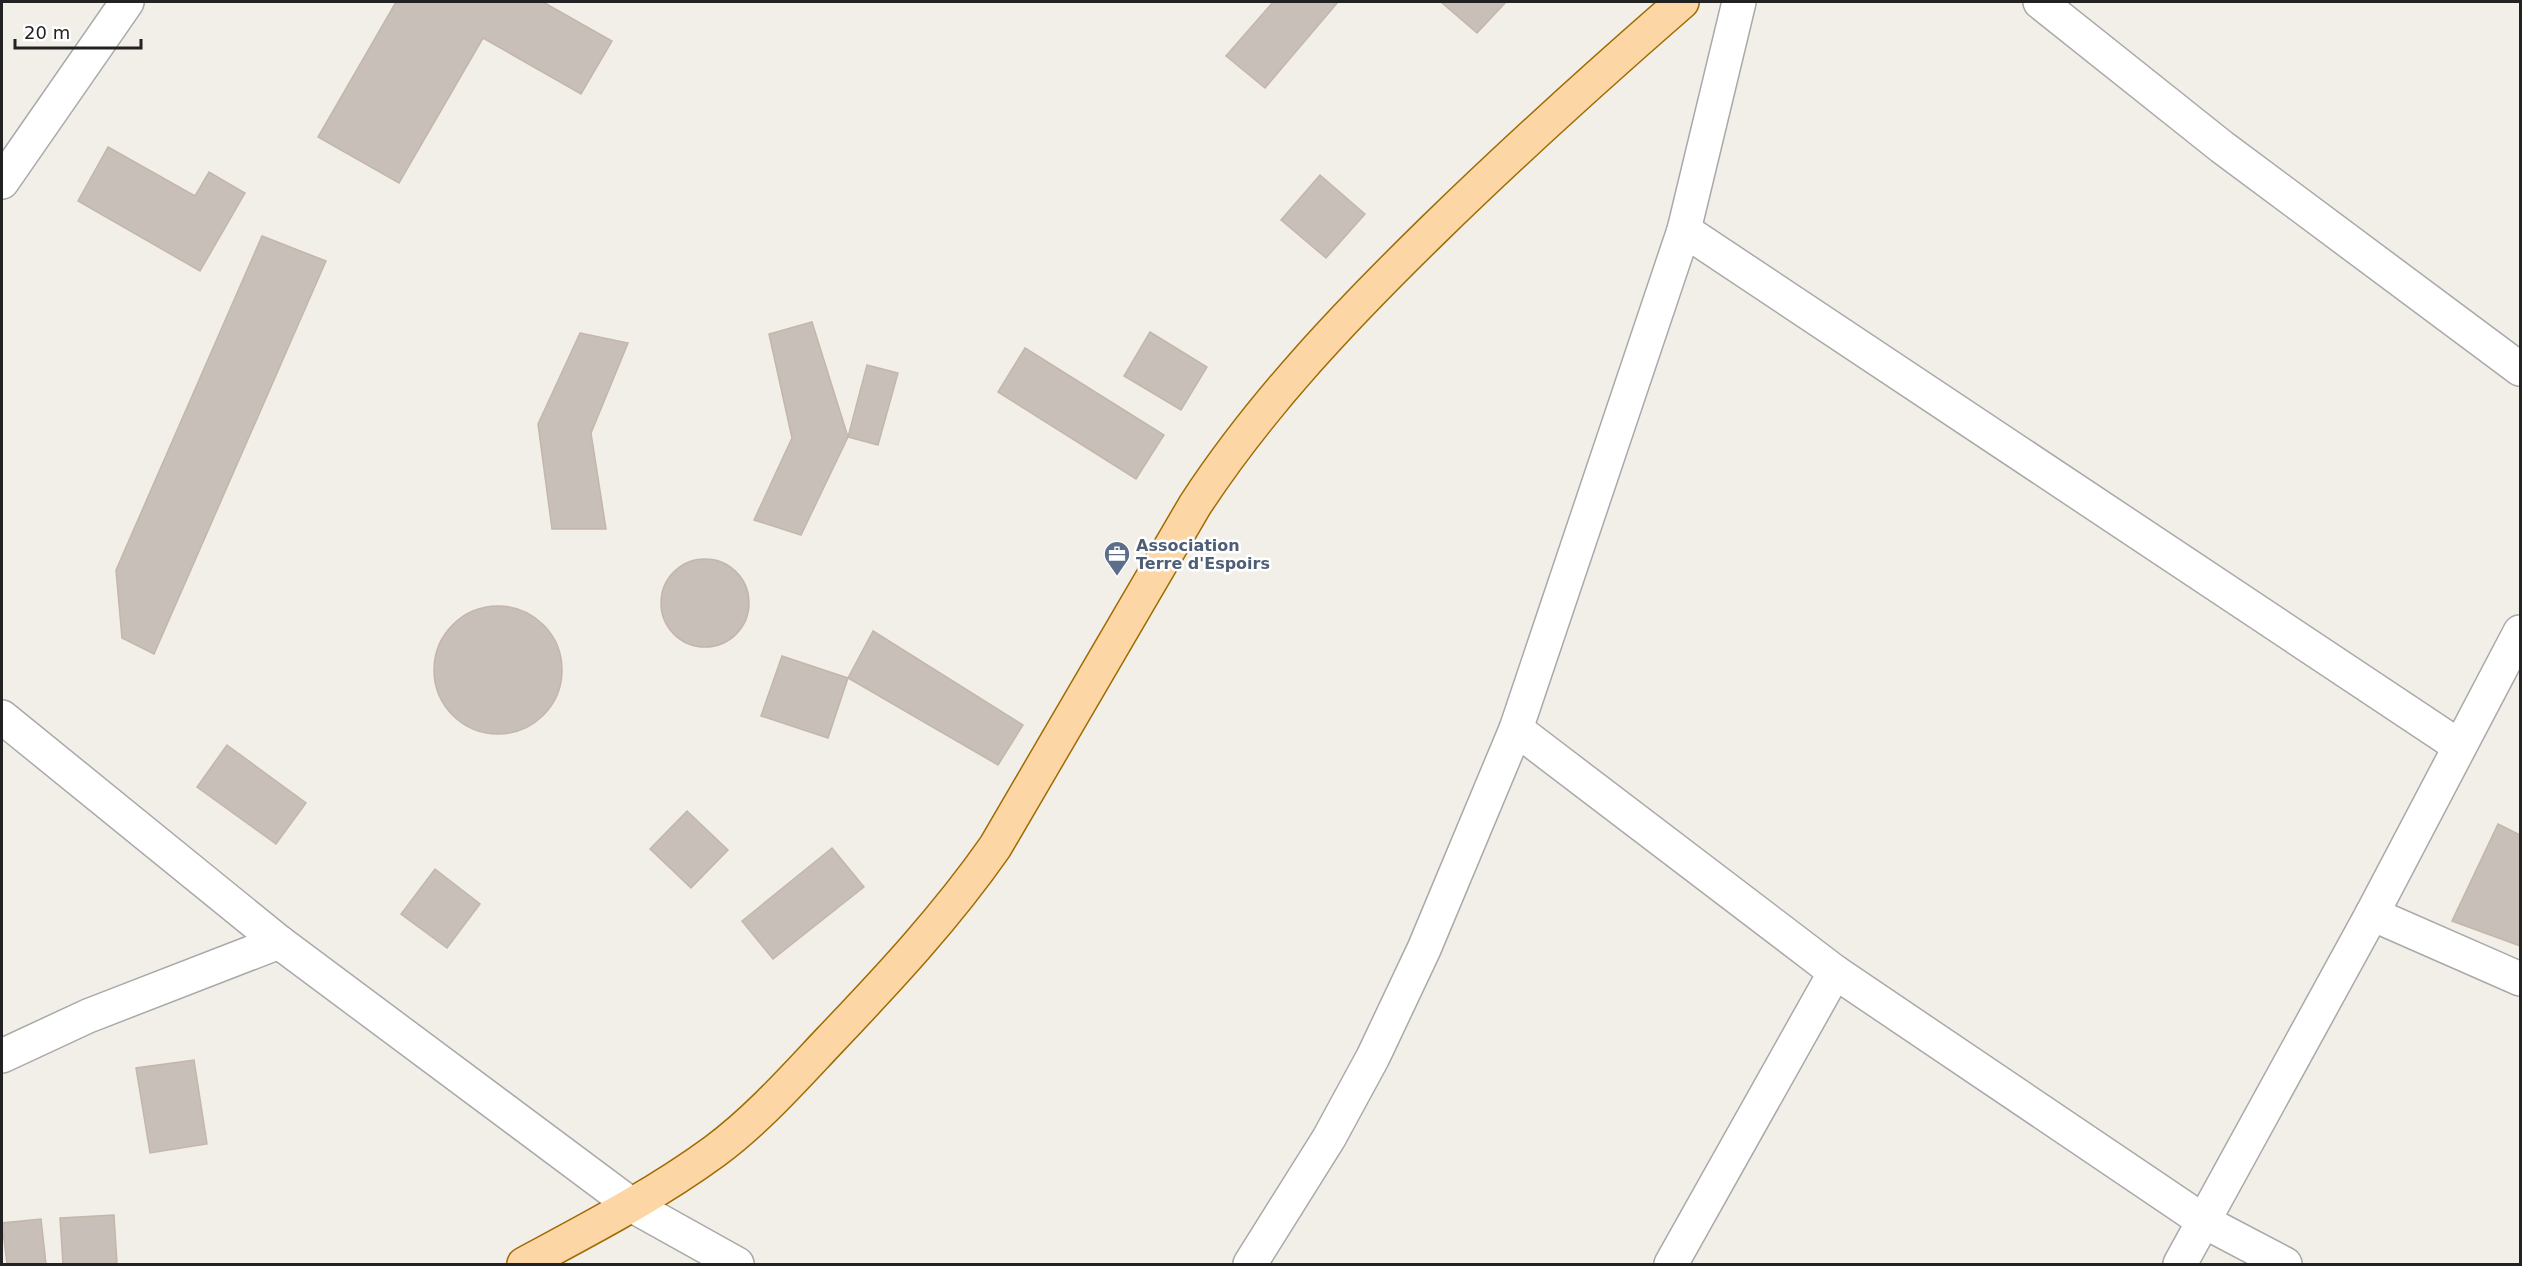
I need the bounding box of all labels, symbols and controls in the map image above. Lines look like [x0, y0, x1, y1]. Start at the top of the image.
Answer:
scale bar [15, 12, 141, 50]
text: 20 m [24, 22, 70, 43]
place label: Association Terre d'Espoirs [1136, 536, 1270, 573]
office icon: Association Terre d'Espoirs [1102, 539, 1132, 577]

